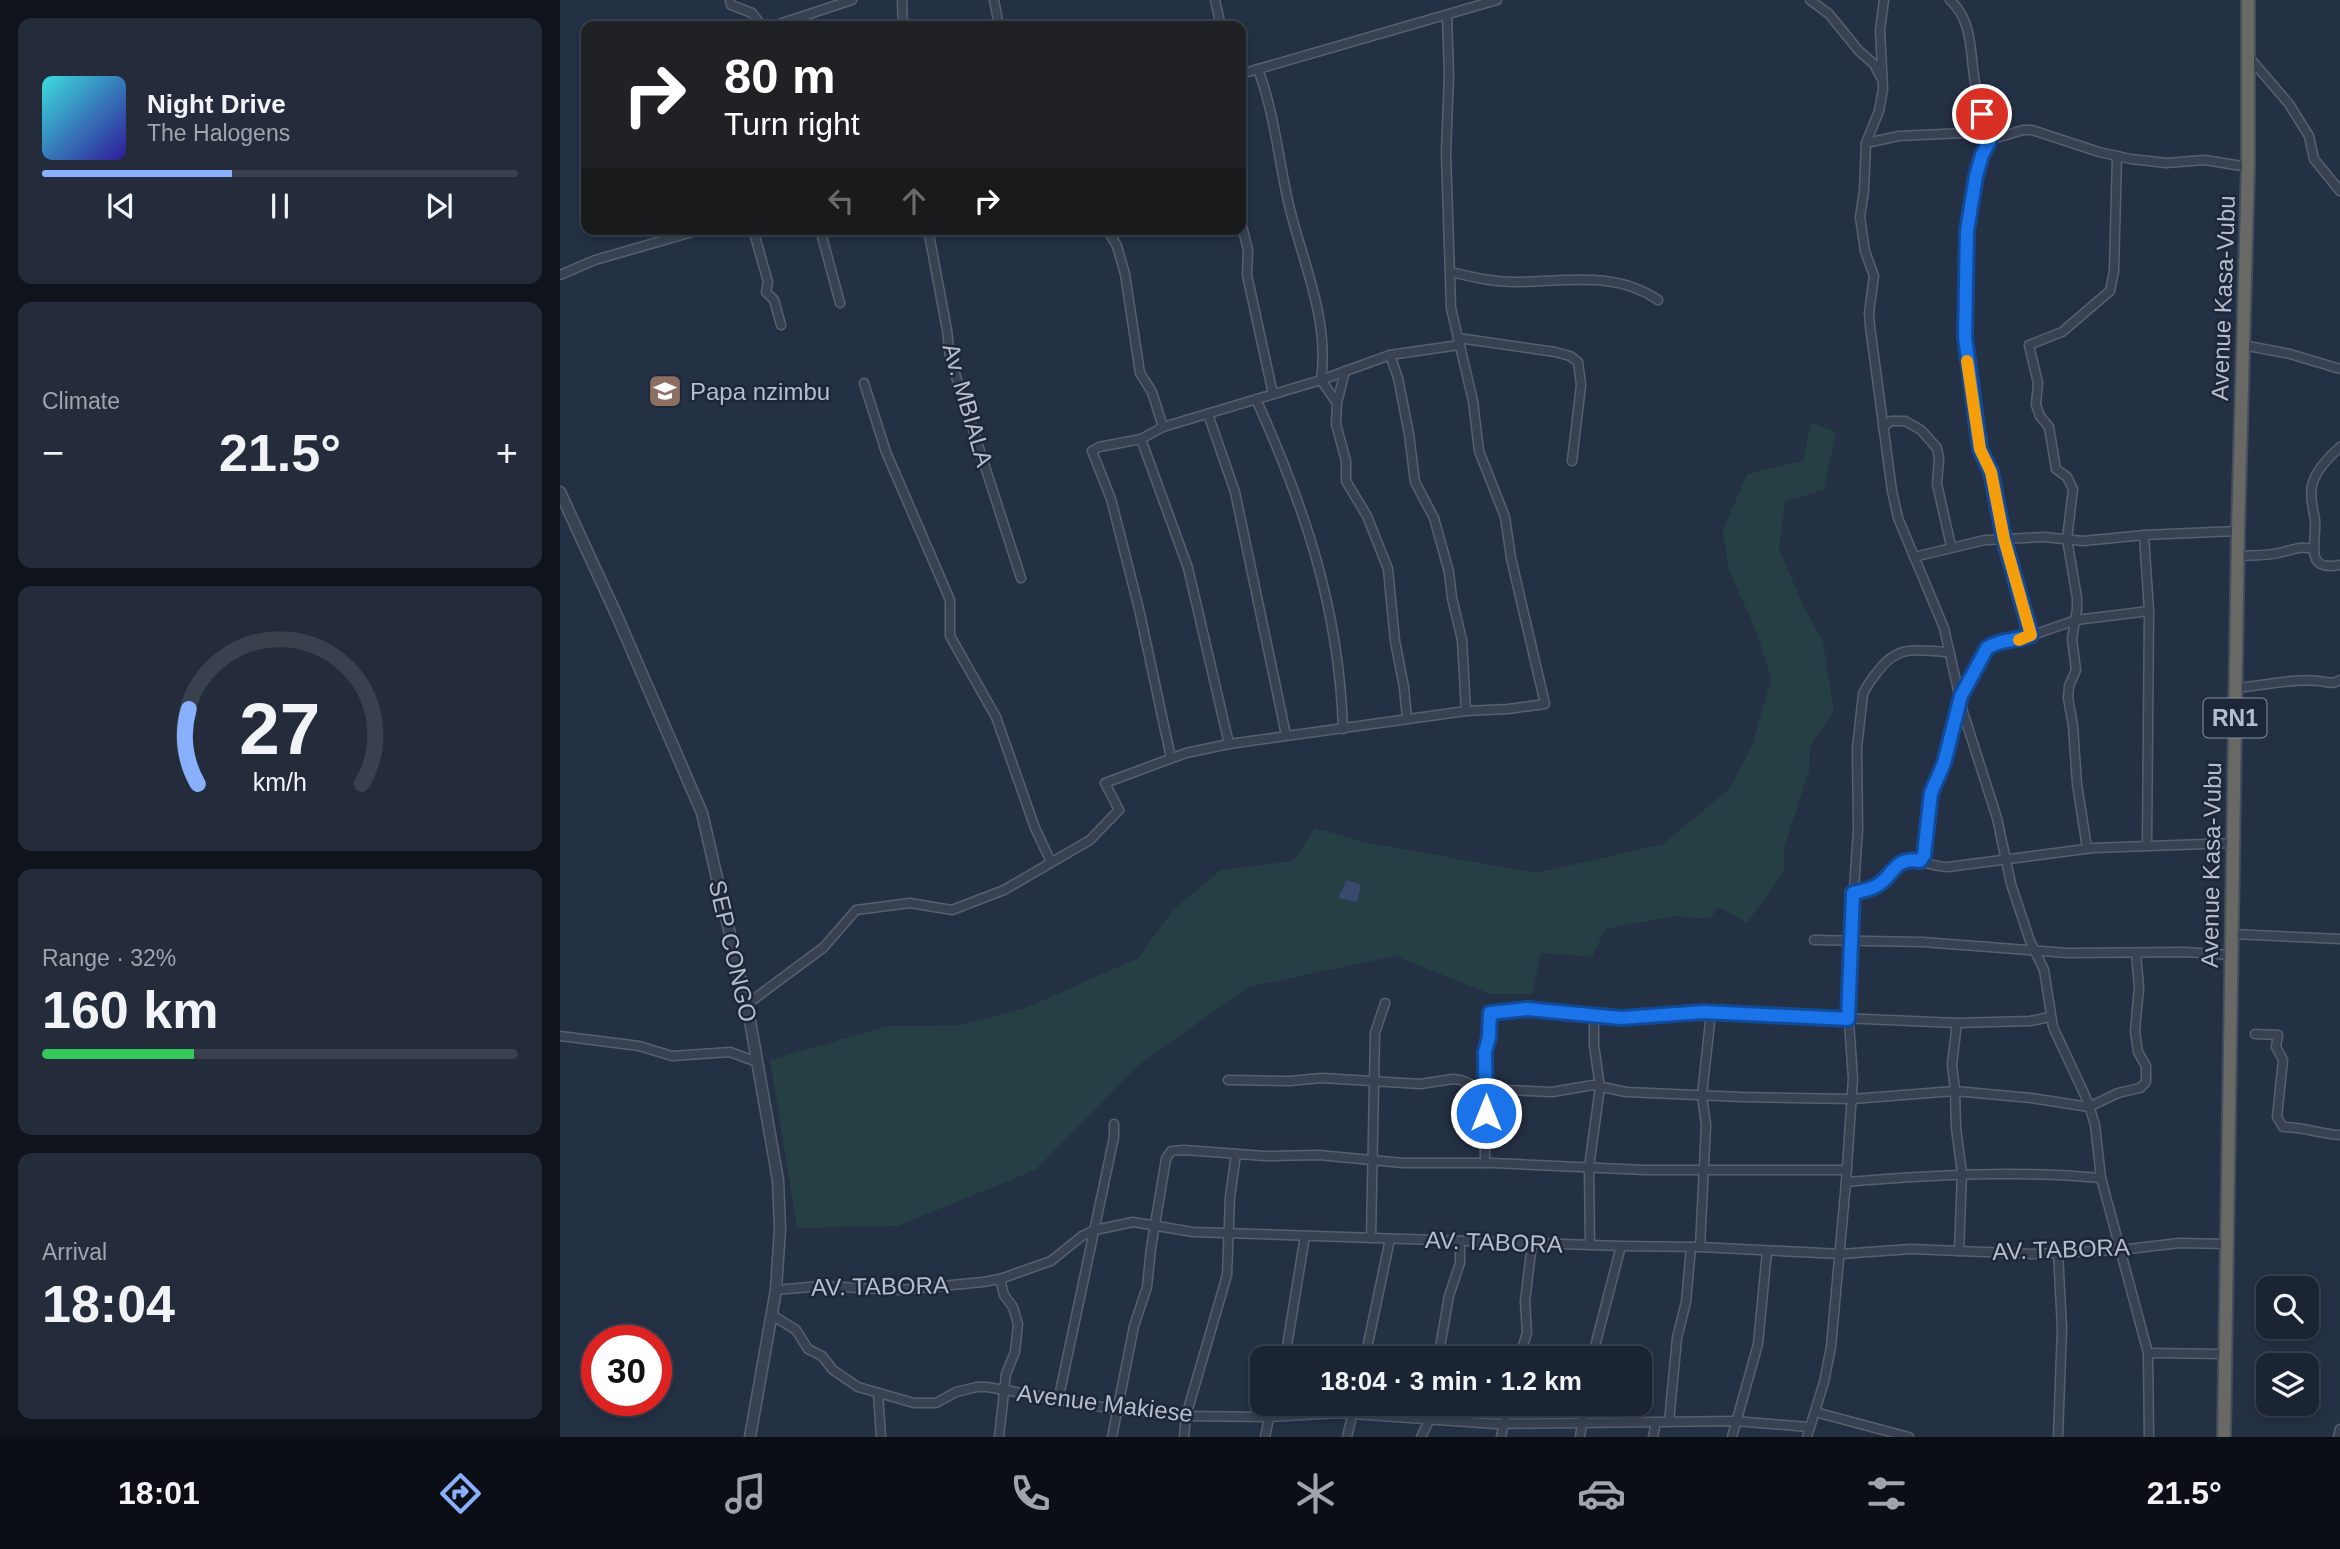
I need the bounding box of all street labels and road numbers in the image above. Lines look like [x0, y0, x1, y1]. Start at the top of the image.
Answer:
street label: Avenue Kasa-Vubu [2206, 195, 2240, 401]
street label: Av. MBIALA [937, 340, 999, 470]
road number: RN1 [2204, 698, 2266, 738]
street label: Avenue Kasa-Vubu [2196, 762, 2226, 968]
street label: SEP CONGO [704, 877, 762, 1025]
street label: AV. TABORA [1425, 1226, 1563, 1258]
street label: AV. TABORA [1992, 1233, 2130, 1265]
street label: AV. TABORA [811, 1271, 949, 1301]
street label: Avenue Makiese [1016, 1379, 1194, 1427]

